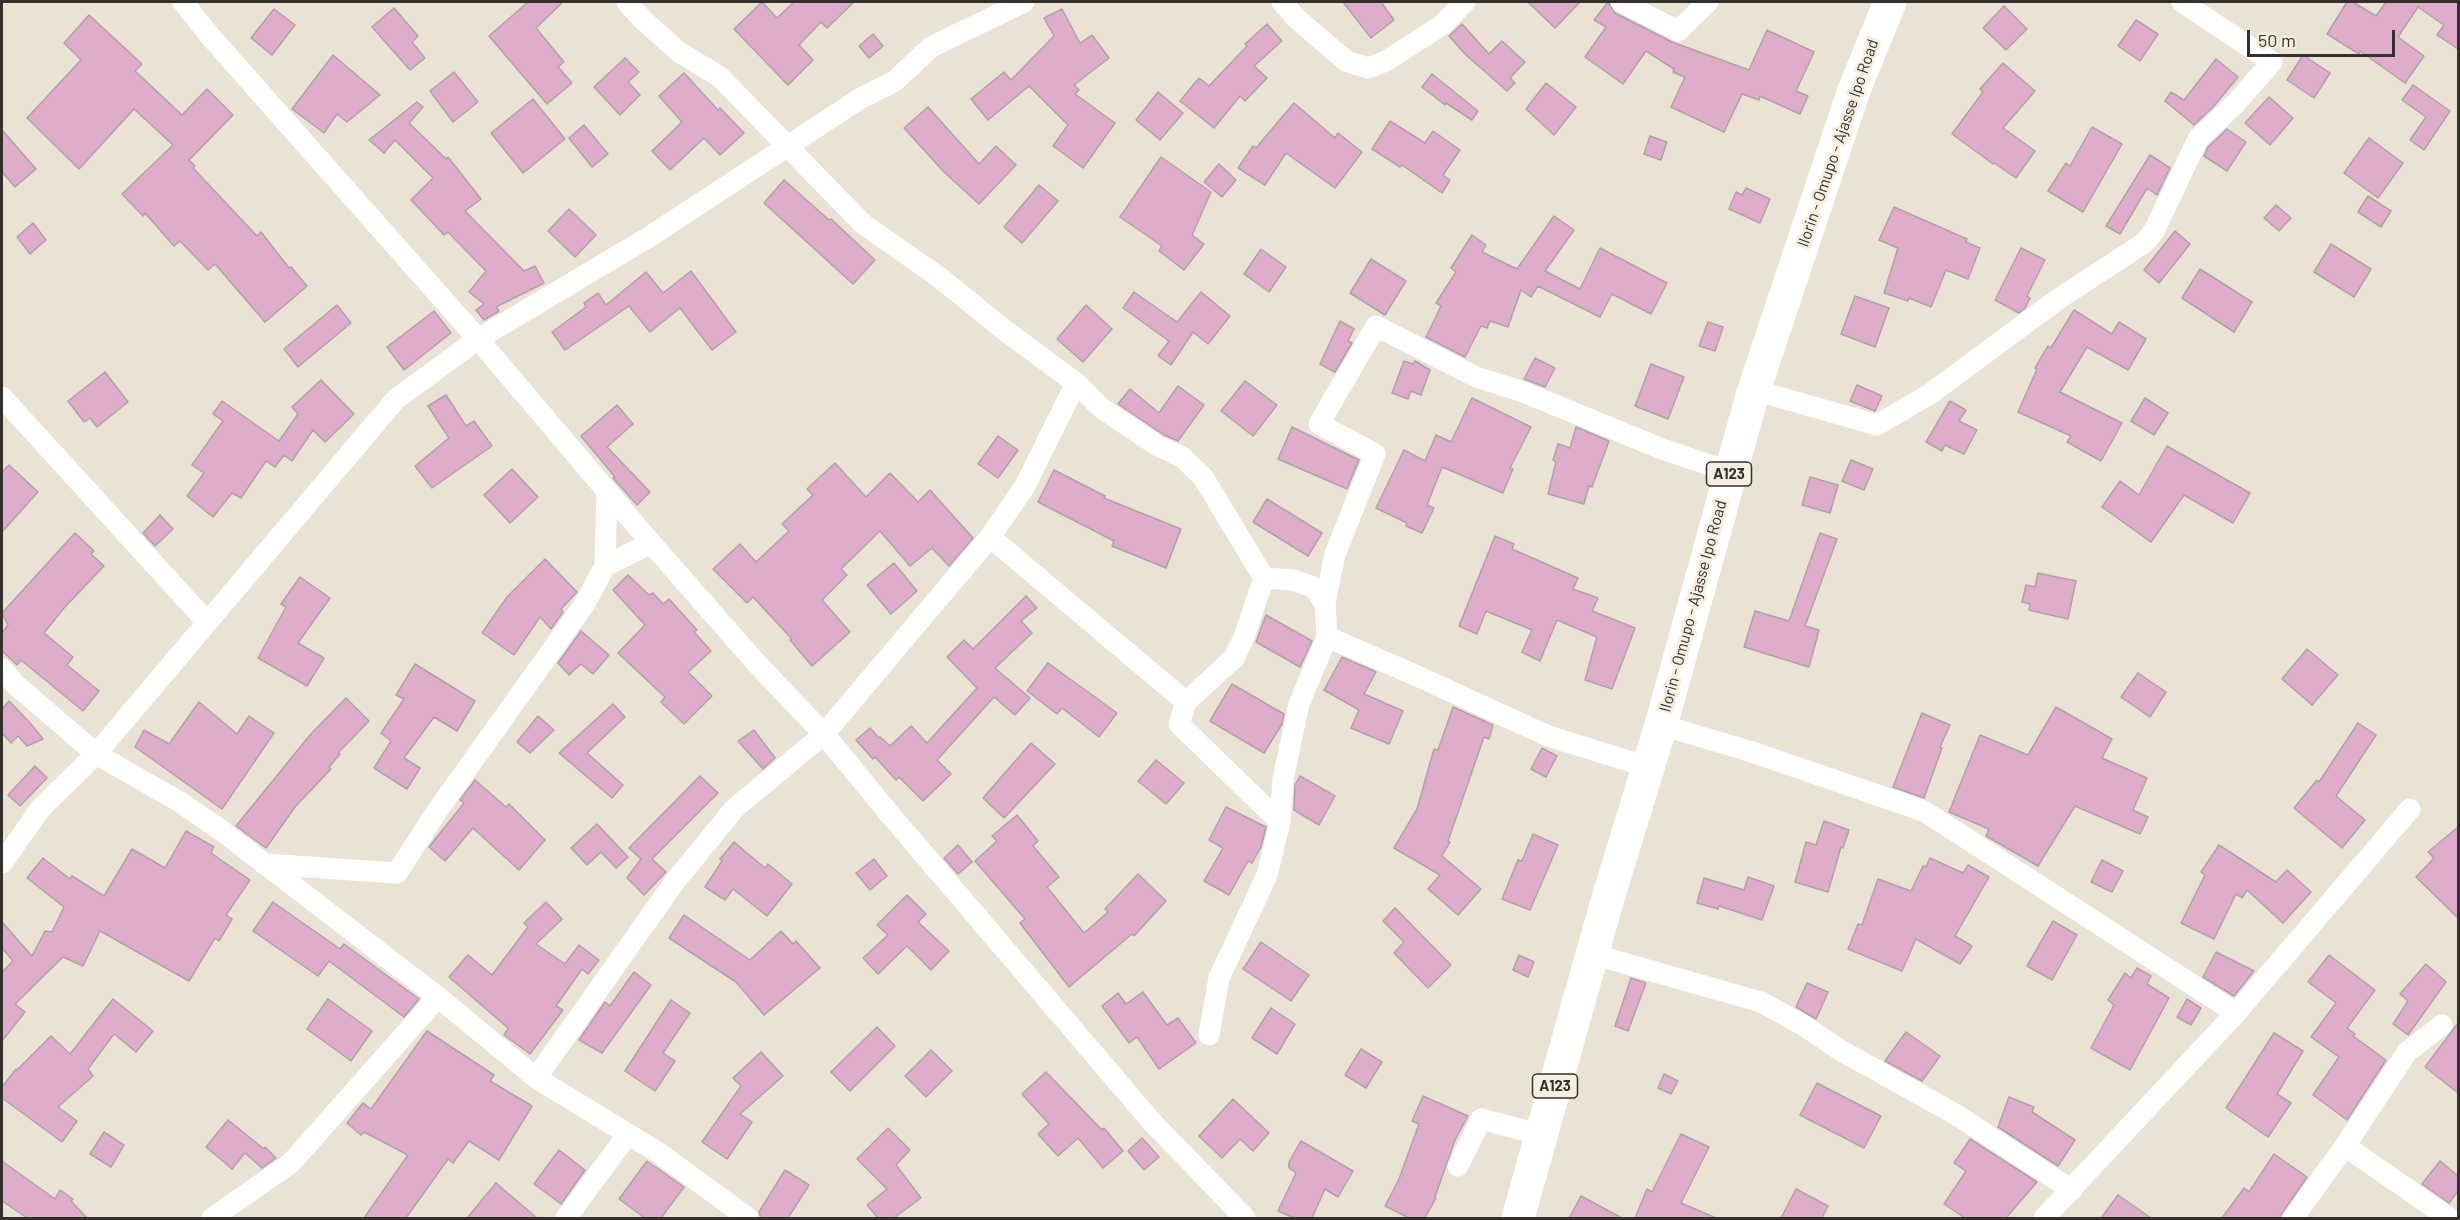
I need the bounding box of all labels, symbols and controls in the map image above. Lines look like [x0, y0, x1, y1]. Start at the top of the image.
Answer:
scale bar [2250, 18, 2398, 56]
text: 50 m [2258, 29, 2296, 51]
street label: Ilorin - Omupo - Ajasse Ipo Road [1793, 37, 1883, 249]
road number: A123 [1706, 462, 1752, 486]
street label: Ilorin - Omupo - Ajasse Ipo Road [1655, 498, 1731, 714]
road number: A123 [1532, 1074, 1578, 1098]

